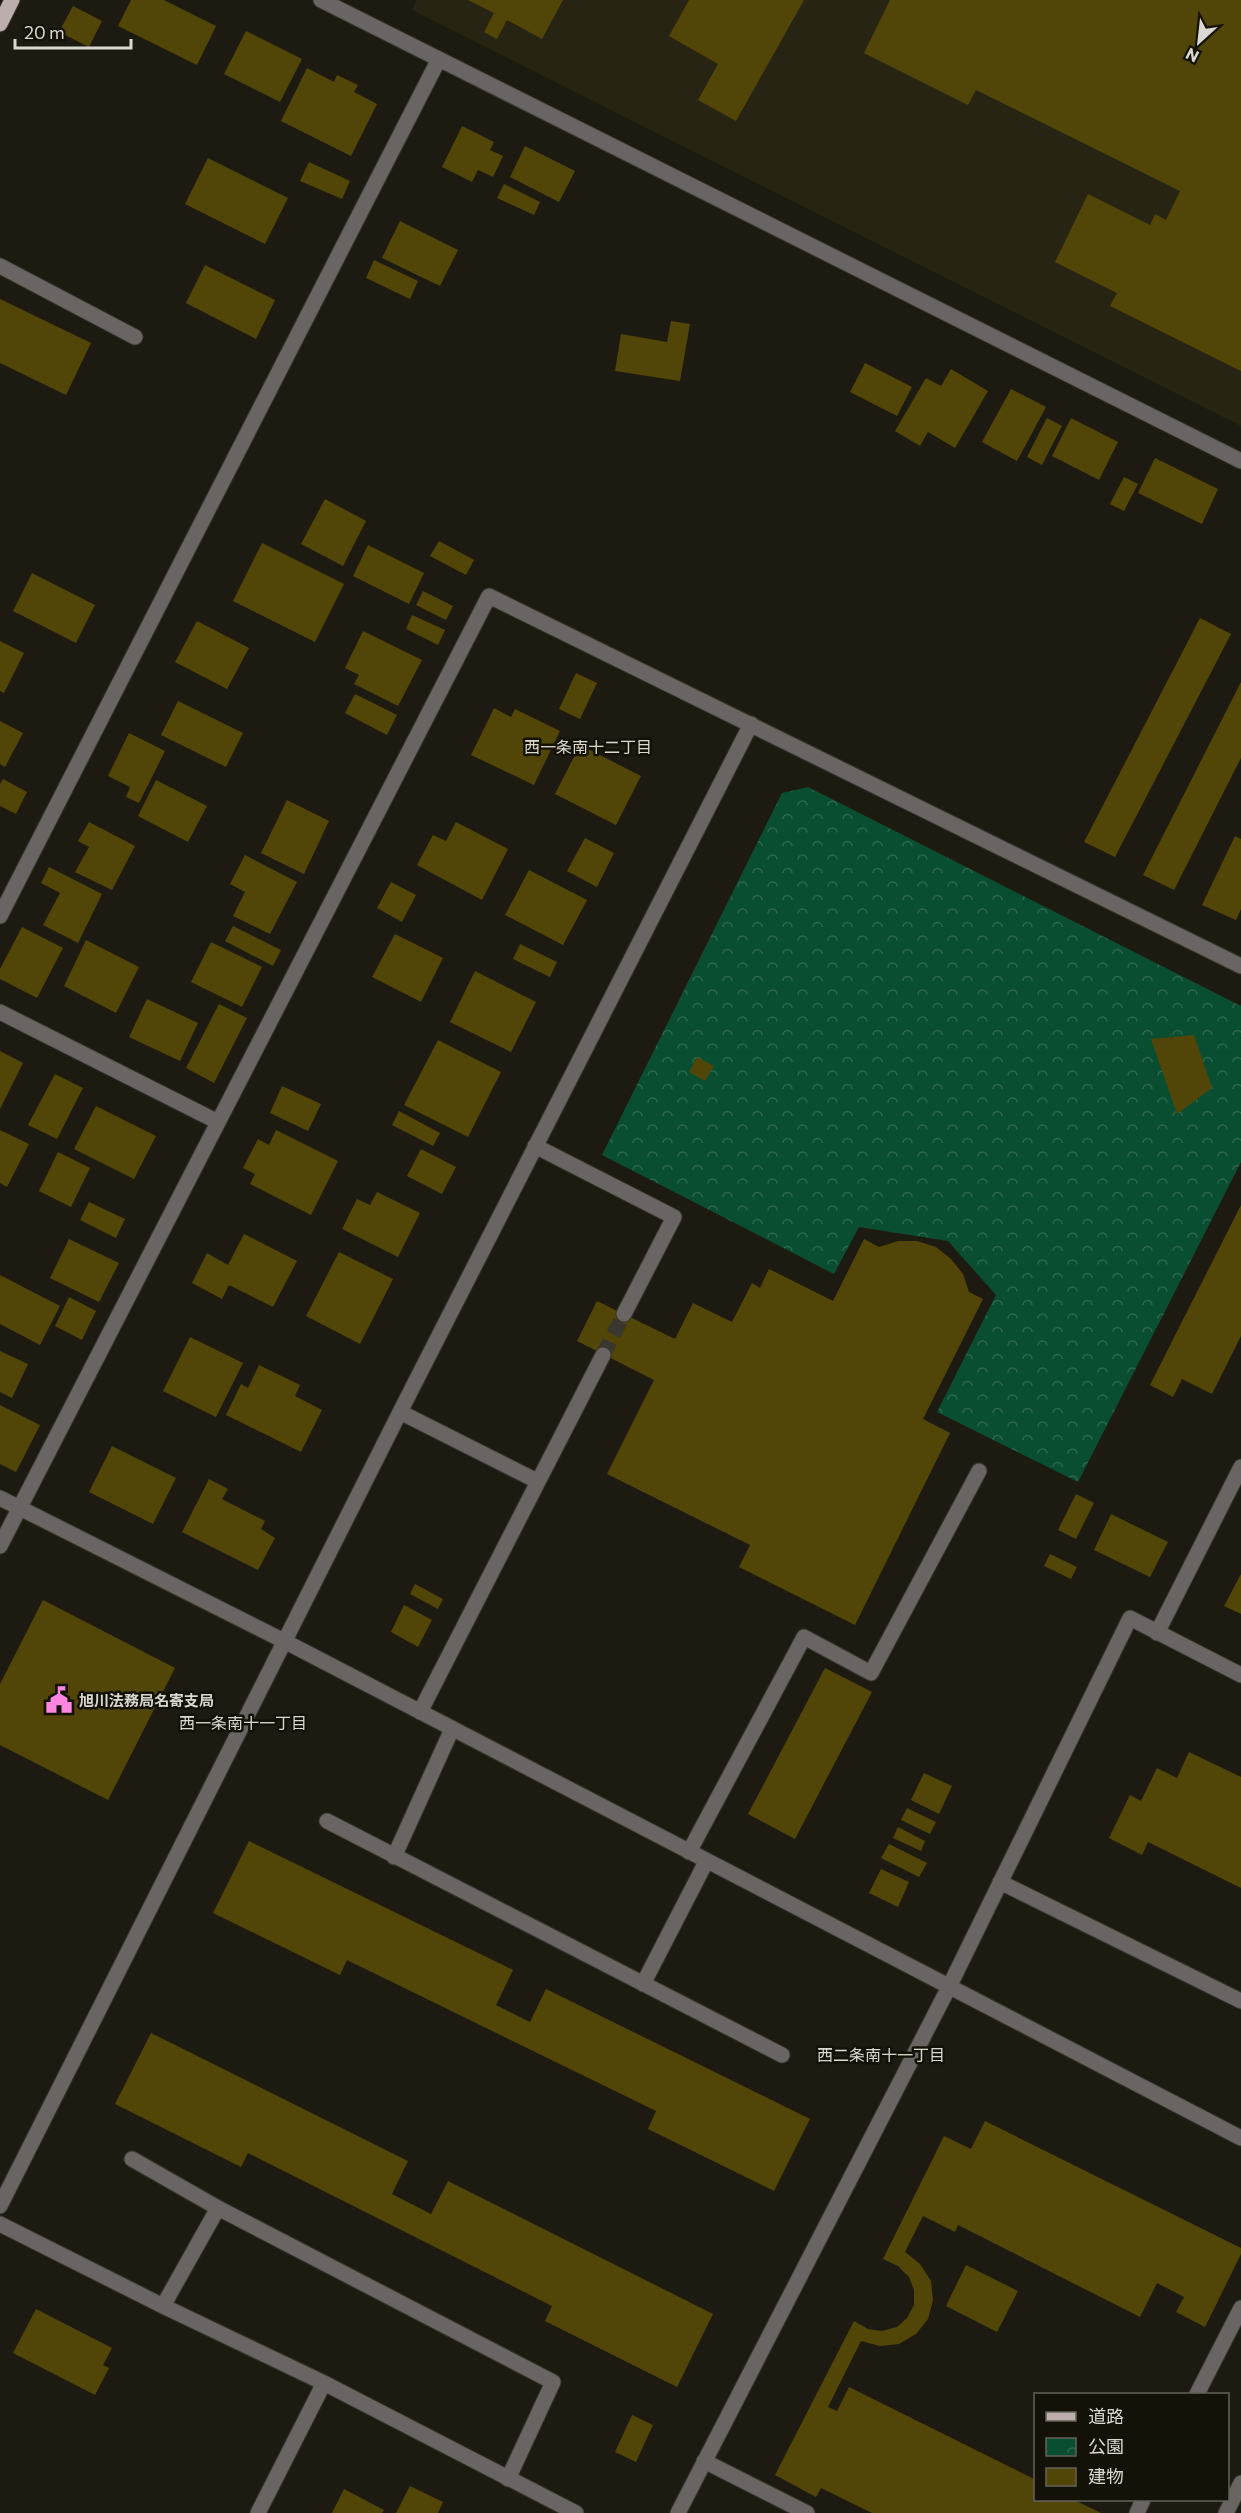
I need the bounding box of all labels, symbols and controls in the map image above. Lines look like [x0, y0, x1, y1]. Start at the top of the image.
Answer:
scale bar [15, 12, 130, 50]
north arrow [1169, 12, 1229, 72]
text: 20 m [24, 21, 65, 43]
text: N [1182, 45, 1202, 67]
district label: 西一条南十二丁目 [524, 737, 652, 756]
public building icon: 旭川法務局名寄支局 [44, 1685, 74, 1715]
place label: 旭川法務局名寄支局 [79, 1691, 214, 1709]
district label: 西一条南十一丁目 [179, 1713, 307, 1732]
district label: 西二条南十一丁目 [817, 2045, 945, 2064]
legend [1034, 2393, 1229, 2501]
text: 道路 [1088, 2405, 1124, 2427]
text: 公園 [1088, 2435, 1124, 2457]
text: 建物 [1088, 2465, 1124, 2487]

